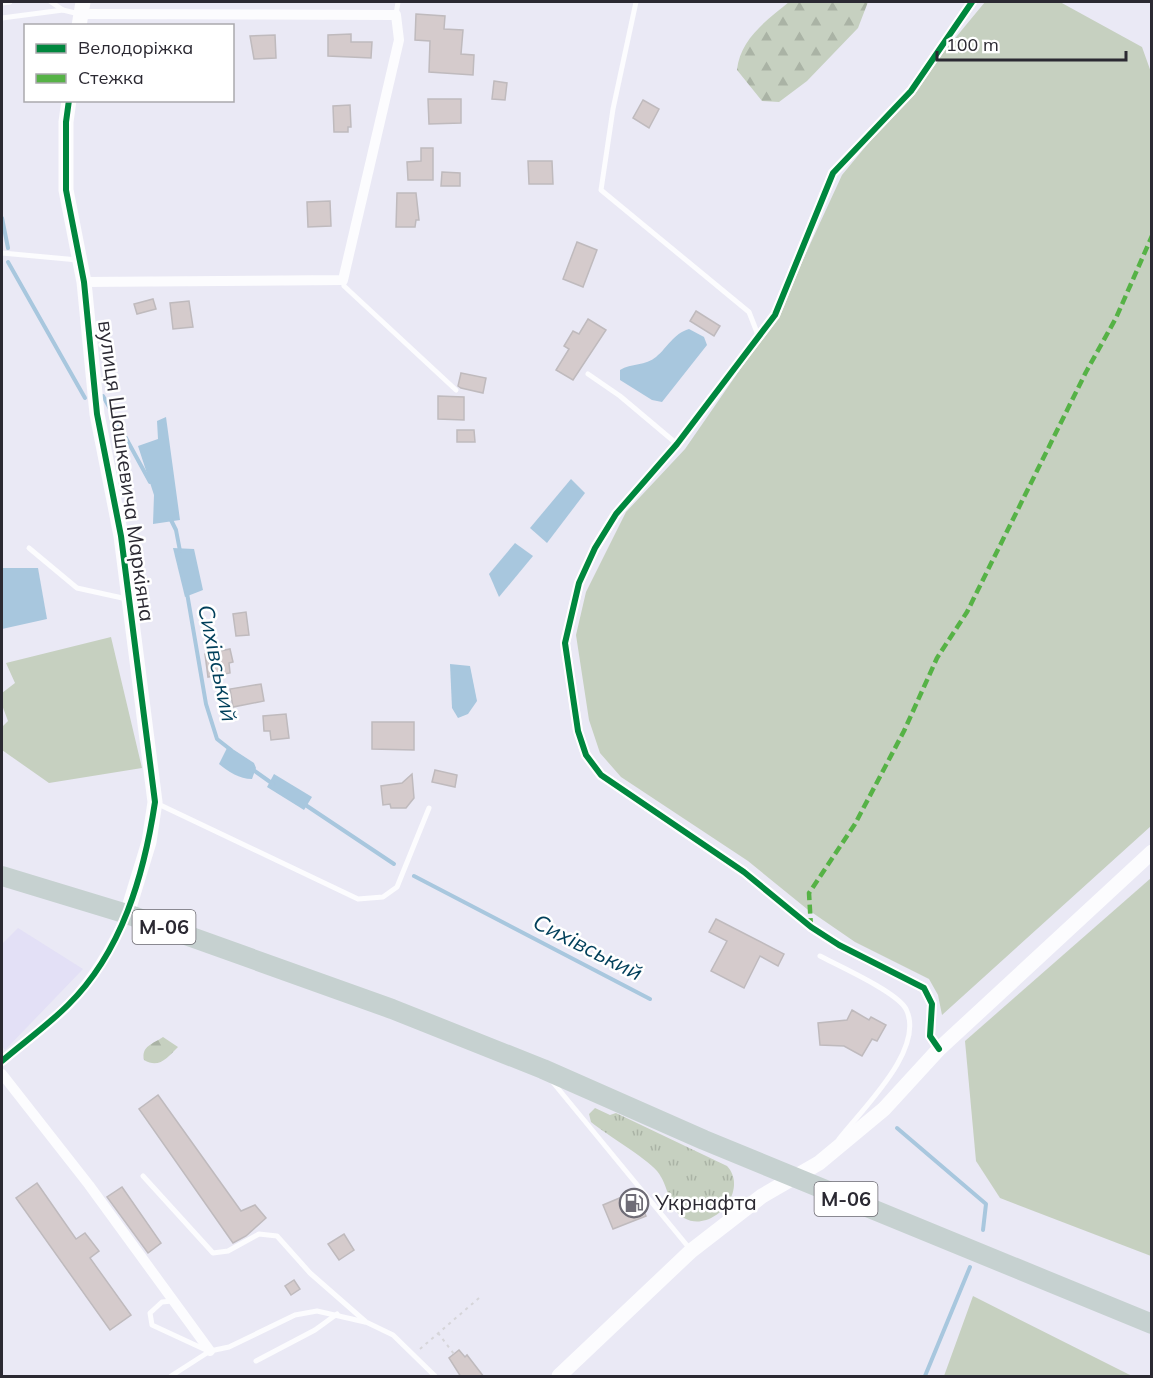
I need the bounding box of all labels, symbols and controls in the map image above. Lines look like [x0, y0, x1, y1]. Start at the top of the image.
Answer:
legend [24, 24, 234, 102]
scale bar [937, 24, 1126, 62]
text: 100 m [946, 33, 999, 56]
text: Велодоріжка [78, 36, 193, 59]
text: Стежка [78, 66, 144, 89]
street label: вулиця Шашкевича Маркіяна [93, 318, 161, 623]
water label: Сихівський [192, 602, 244, 724]
water label: Сихівський [529, 908, 647, 986]
road number: М-06 [132, 910, 195, 944]
road number: М-06 [814, 1182, 878, 1216]
fuel station icon: Укрнафта [618, 1187, 650, 1219]
place label: Укрнафта [654, 1189, 757, 1215]

